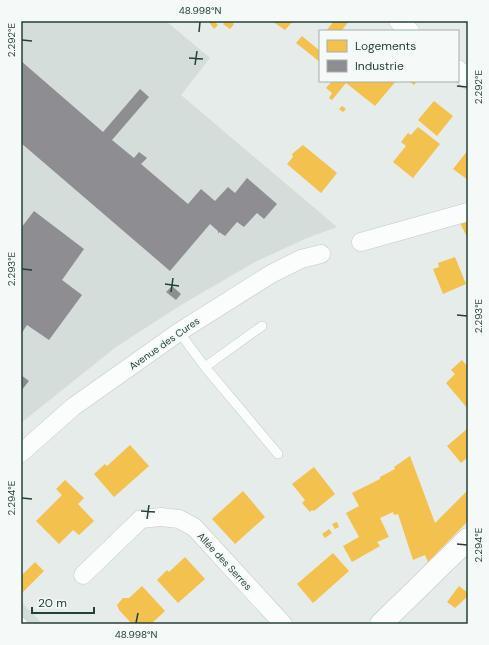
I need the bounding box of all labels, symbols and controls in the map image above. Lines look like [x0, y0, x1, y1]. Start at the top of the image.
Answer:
text: 48.998°N [179, 4, 221, 17]
text: 2.292°E [5, 22, 18, 57]
legend [319, 30, 459, 82]
text: Logements [355, 38, 416, 54]
text: Industrie [355, 58, 404, 74]
text: 2.292°E [472, 69, 485, 104]
text: 2.293°E [5, 251, 18, 286]
text: 2.293°E [472, 298, 485, 333]
street label: Avenue des Cures [126, 314, 202, 373]
text: 2.294°E [5, 480, 18, 515]
text: 2.294°E [472, 527, 485, 562]
street label: Allée des Serres [195, 530, 255, 593]
scale bar [32, 589, 94, 615]
text: 20 m [38, 595, 67, 611]
text: 48.998°N [115, 628, 157, 641]

